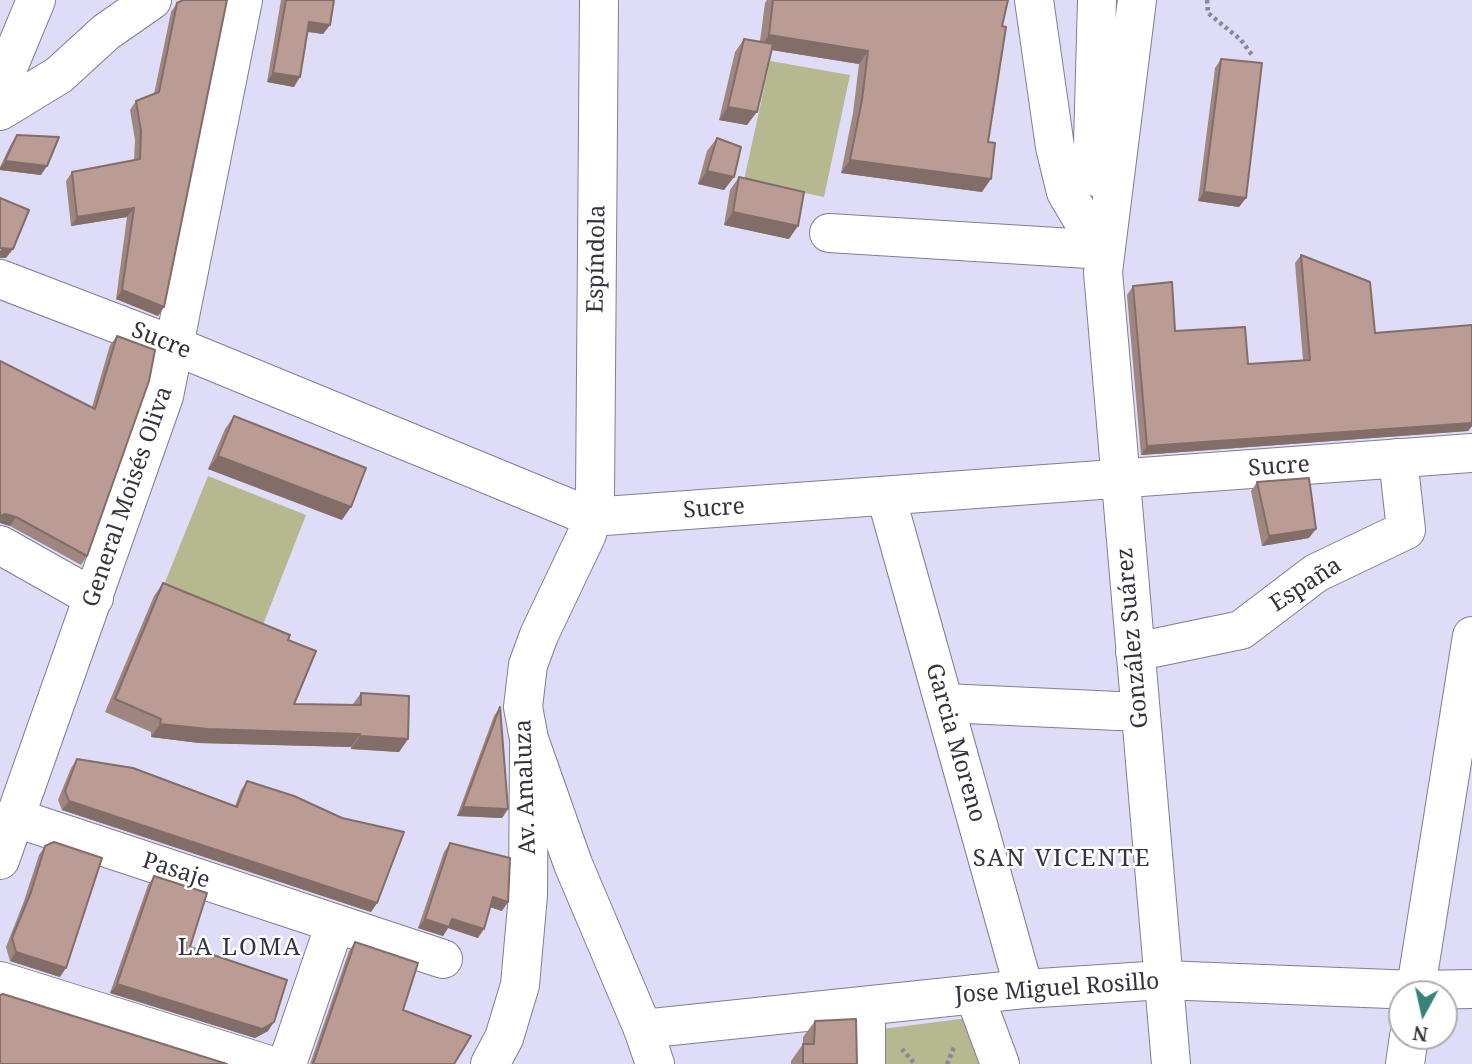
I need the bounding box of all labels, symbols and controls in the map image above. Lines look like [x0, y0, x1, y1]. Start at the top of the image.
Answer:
street label: Espíndola [582, 205, 612, 313]
street label: Sucre [127, 317, 195, 365]
street label: General Moisés Oliva [77, 383, 179, 611]
street label: Sucre [1247, 451, 1311, 483]
street label: Sucre [682, 493, 746, 525]
street label: González Suárez [1111, 546, 1155, 730]
street label: España [1265, 552, 1347, 618]
street label: Garcia Moreno [919, 660, 991, 826]
street label: Av. Amaluza [510, 719, 542, 855]
district label: SAN VICENTE [974, 845, 1150, 873]
street label: Pasaje [139, 847, 213, 895]
district label: LA LOMA [179, 934, 301, 962]
street label: Jose Miguel Rosillo [954, 968, 1160, 1010]
north arrow [1388, 980, 1458, 1050]
text: N [1411, 1020, 1430, 1048]

